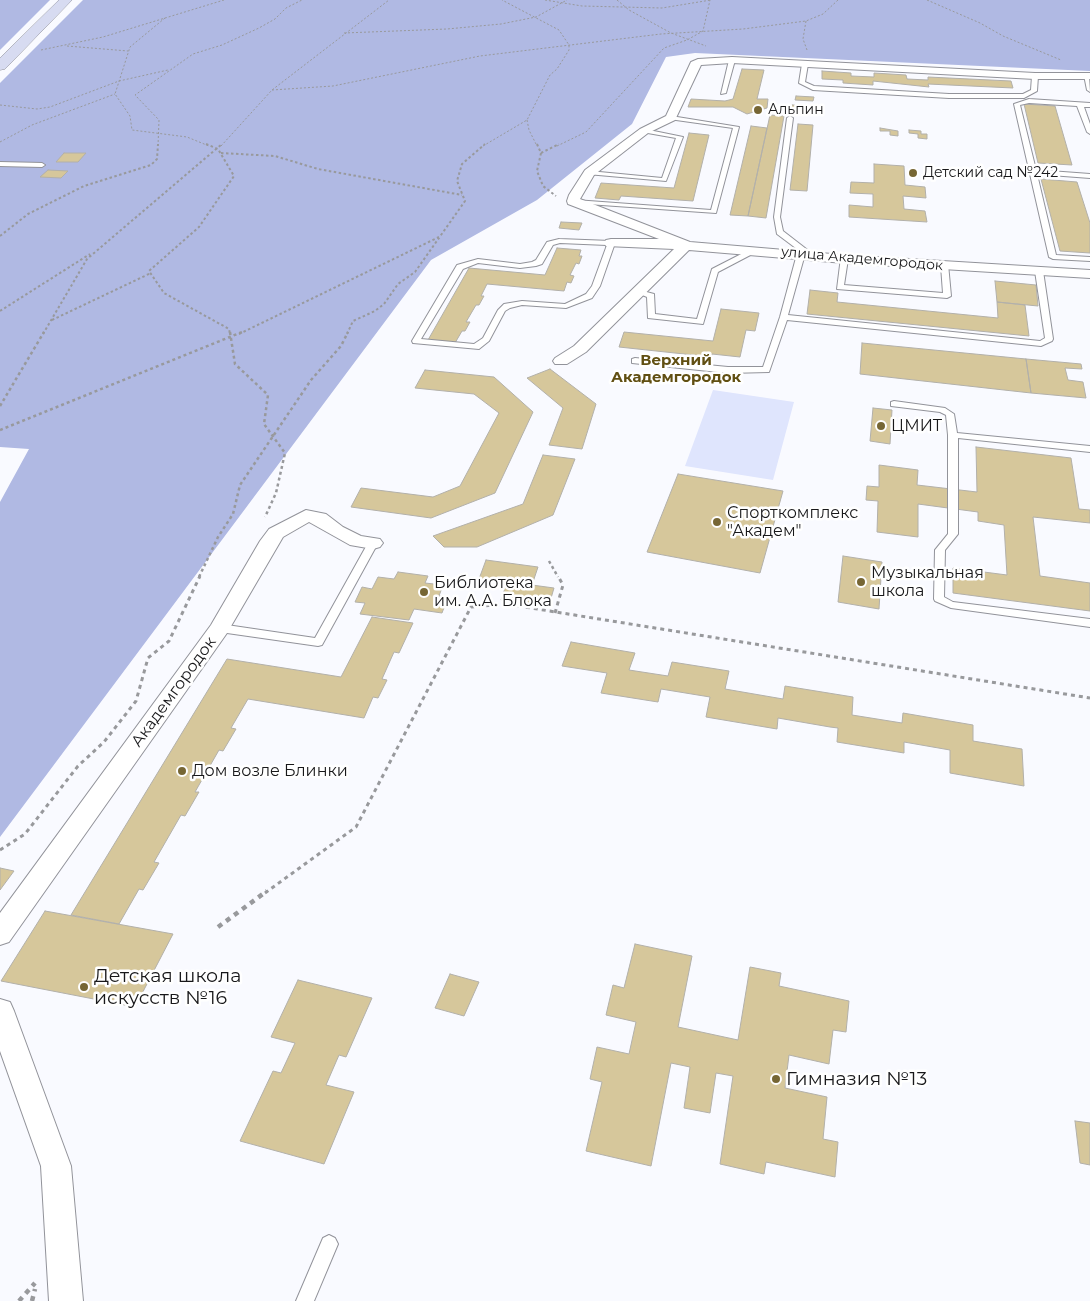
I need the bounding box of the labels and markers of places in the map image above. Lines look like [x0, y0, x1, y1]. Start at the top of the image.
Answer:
place label: Альпин [768, 102, 824, 118]
marker: Альпин [752, 104, 764, 116]
place label: Детский сад №242 [923, 165, 1058, 181]
marker: Детский сад №242 [907, 167, 919, 179]
place label: ЦМИТ [891, 416, 942, 436]
marker: ЦМИТ [875, 420, 887, 432]
place label: Спорткомплекс "Академ" [727, 503, 858, 541]
marker: Спорткомплекс "Академ" [711, 516, 723, 528]
place label: Музыкальная школа [871, 563, 984, 601]
place label: Библиотека им. А.А. Блока [434, 573, 552, 611]
marker: Музыкальная школа [855, 576, 867, 588]
marker: Библиотека им. А.А. Блока [418, 586, 430, 598]
place label: Дом возле Блинки [192, 761, 348, 781]
marker: Дом возле Блинки [176, 765, 188, 777]
place label: Детская школа искусств №16 [94, 965, 241, 1009]
marker: Детская школа искусств №16 [78, 981, 90, 993]
place label: Гимназия №13 [786, 1068, 927, 1090]
marker: Гимназия №13 [770, 1073, 782, 1085]

